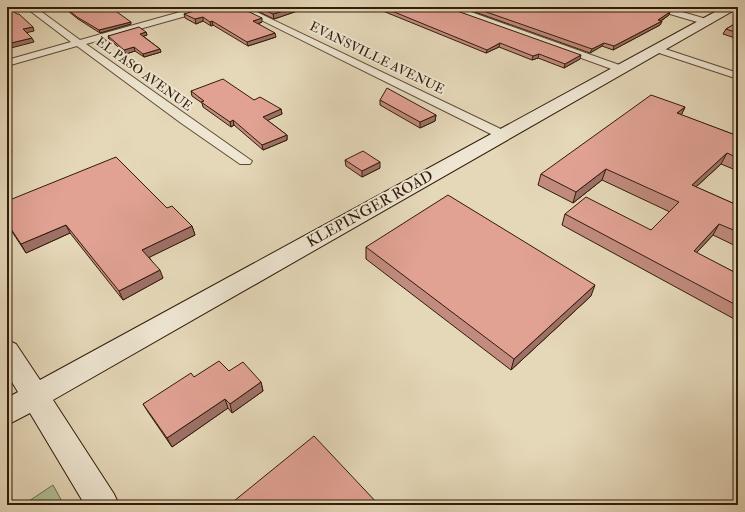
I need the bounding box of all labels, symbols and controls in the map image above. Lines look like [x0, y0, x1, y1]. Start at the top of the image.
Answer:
street label: EVANSVILLE AVENUE [307, 18, 447, 98]
street label: EL PASO AVENUE [93, 34, 195, 114]
street label: KLEPINGER ROAD [303, 166, 437, 252]

